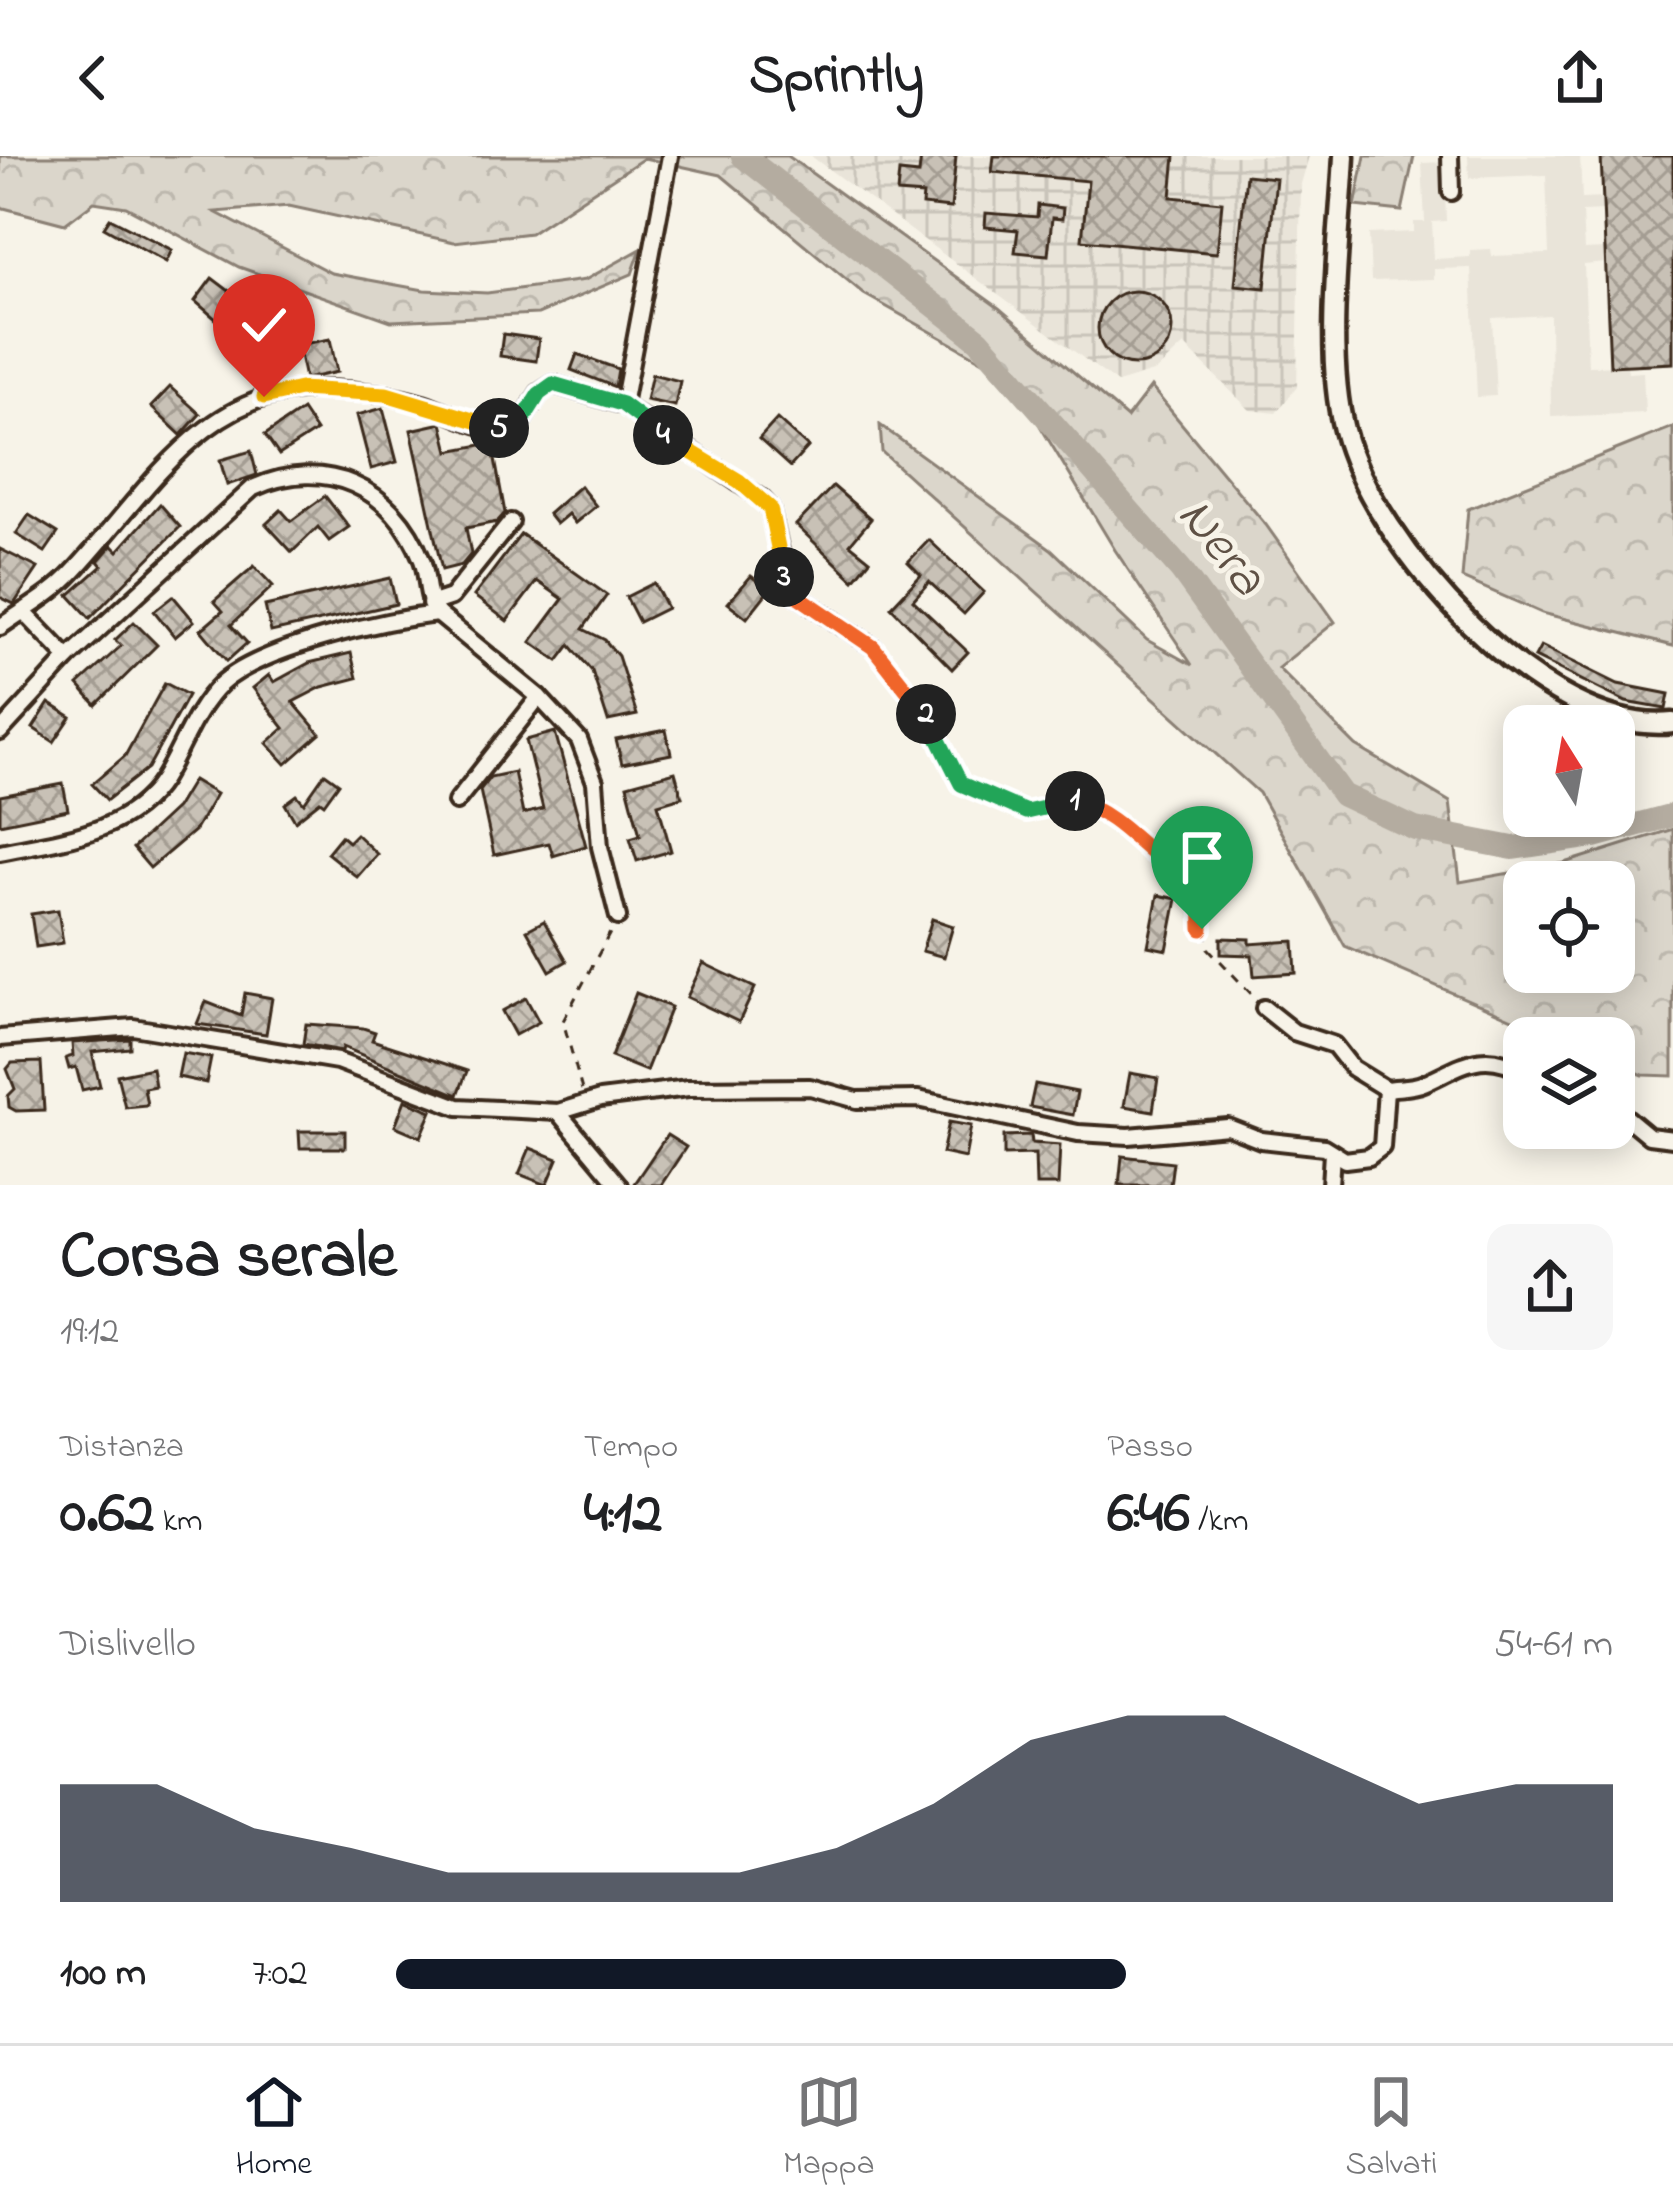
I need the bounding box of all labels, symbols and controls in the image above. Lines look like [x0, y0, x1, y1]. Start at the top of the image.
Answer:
text: Sprintly [749, 39, 924, 117]
icon: back [60, 45, 126, 111]
icon: share [1547, 45, 1613, 111]
pin [213, 274, 315, 397]
icon: check [231, 292, 297, 358]
pin: 5 [469, 398, 529, 458]
text: 5 [490, 404, 508, 452]
pin: 4 [633, 405, 693, 465]
text: 4 [656, 411, 670, 459]
water label: Nera [1156, 482, 1284, 615]
pin: 3 [754, 547, 814, 607]
text: 3 [777, 553, 791, 601]
pin: 2 [896, 684, 956, 744]
text: 2 [918, 690, 934, 738]
north arrow [1503, 705, 1635, 837]
map controls [1503, 705, 1635, 1149]
pin: 1 [1045, 771, 1105, 831]
text: 1 [1070, 777, 1080, 825]
pin [1151, 806, 1253, 929]
icon: arrive [1169, 824, 1235, 890]
button: locate [1503, 861, 1635, 993]
button: layers [1503, 1017, 1635, 1149]
text: Corsa serale [60, 1211, 397, 1307]
button: share [1487, 1224, 1613, 1350]
text: 19:12 [60, 1304, 119, 1361]
text: Distanza [60, 1424, 184, 1472]
text: Tempo [584, 1424, 678, 1472]
text: Passo [1107, 1424, 1193, 1472]
text: 0.62 [60, 1472, 154, 1559]
text: 4:12 [584, 1472, 662, 1559]
text: 6:46 [1107, 1472, 1190, 1559]
text: km [154, 1498, 203, 1546]
text: /km [1190, 1498, 1249, 1546]
text: Dislivello [60, 1617, 196, 1674]
text: 54–61 m [1494, 1617, 1613, 1674]
text: 100 m [60, 1946, 146, 2003]
text: 7:02 [252, 1946, 308, 2003]
tab: Home [235, 2069, 312, 2189]
tab: Mappa [783, 2069, 875, 2189]
tab: Salvati [1345, 2069, 1438, 2189]

